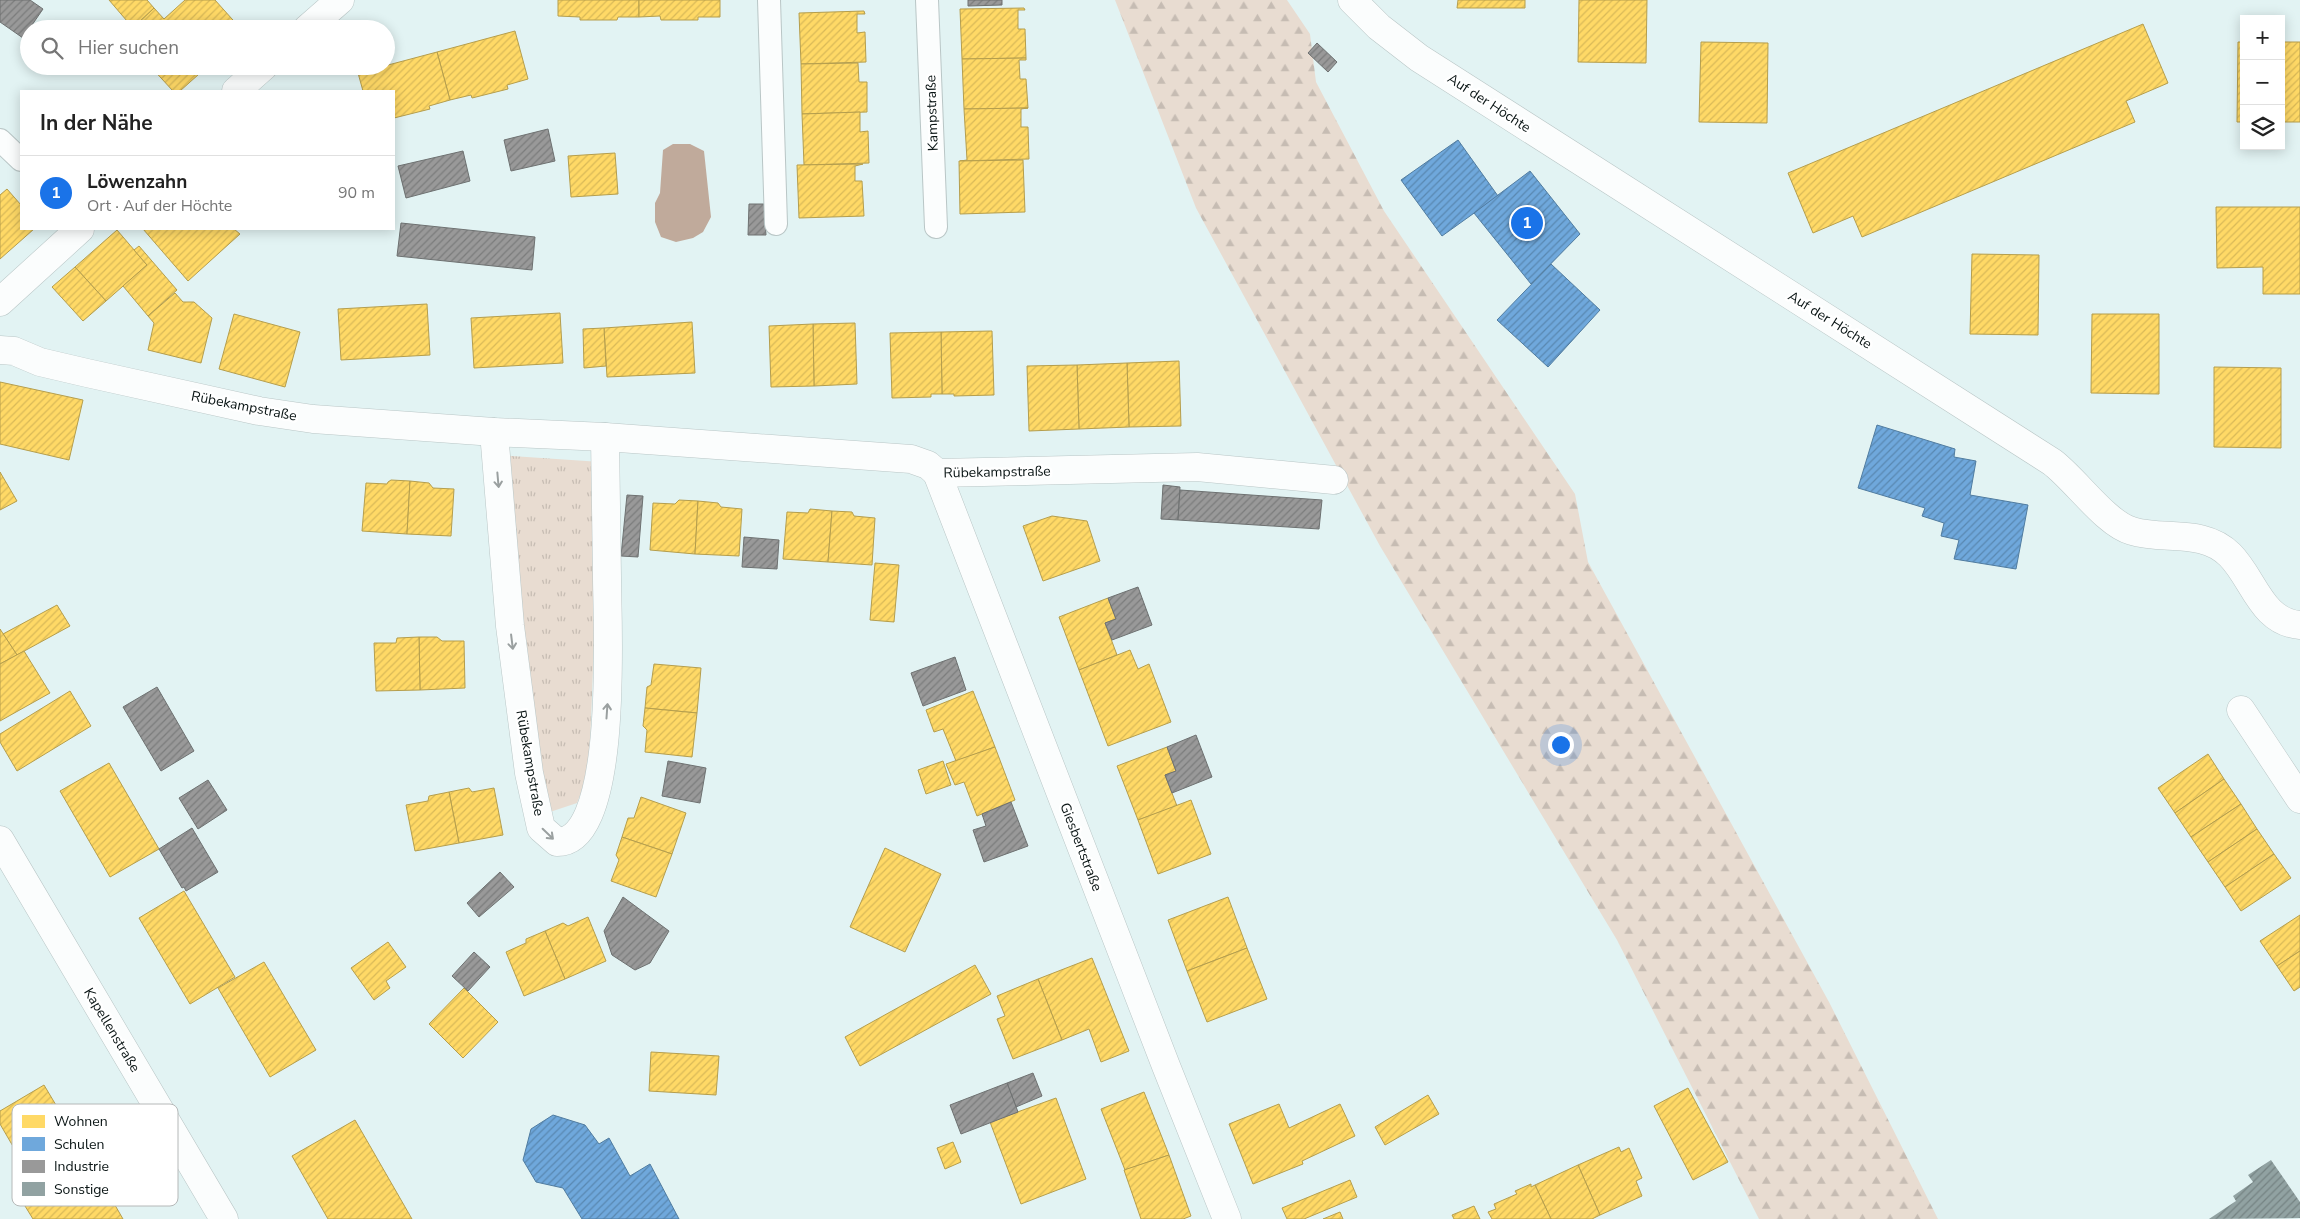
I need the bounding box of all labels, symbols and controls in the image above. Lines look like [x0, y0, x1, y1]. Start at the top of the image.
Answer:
map controls [2240, 15, 2285, 150]
button: + [2240, 15, 2285, 60]
search box [20, 20, 395, 75]
icon: search [38, 34, 66, 62]
text: Hier suchen [78, 35, 179, 61]
button: − [2240, 60, 2285, 105]
street label: Auf der Höchte [1444, 69, 1534, 137]
street label: Kampstraße [921, 75, 943, 151]
button: layers [2240, 105, 2285, 150]
text: In der Nähe [40, 109, 153, 137]
text: Löwenzahn [87, 169, 187, 195]
text: 1 [51, 182, 61, 204]
text: 90 m [338, 182, 375, 204]
text: Ort · Auf der Höchte [87, 195, 232, 217]
pin: 1 [1511, 204, 1543, 242]
street label: Auf der Höchte [1784, 287, 1876, 353]
street label: Rübekampstraße [190, 386, 298, 426]
street label: Rübekampstraße [943, 462, 1051, 482]
one-way arrow [493, 472, 503, 488]
one-way arrow [507, 634, 517, 650]
one-way arrow [602, 704, 611, 720]
street label: Rübekampstraße [511, 709, 549, 817]
your location [1548, 732, 1574, 758]
street label: Giesbertstraße [1055, 800, 1107, 894]
one-way arrow [542, 828, 554, 840]
street label: Kapellenstraße [79, 984, 145, 1076]
legend [12, 1104, 178, 1206]
text: Wohnen [54, 1112, 108, 1131]
text: Schulen [54, 1135, 104, 1154]
text: Industrie [54, 1157, 109, 1176]
text: Sonstige [54, 1180, 109, 1199]

